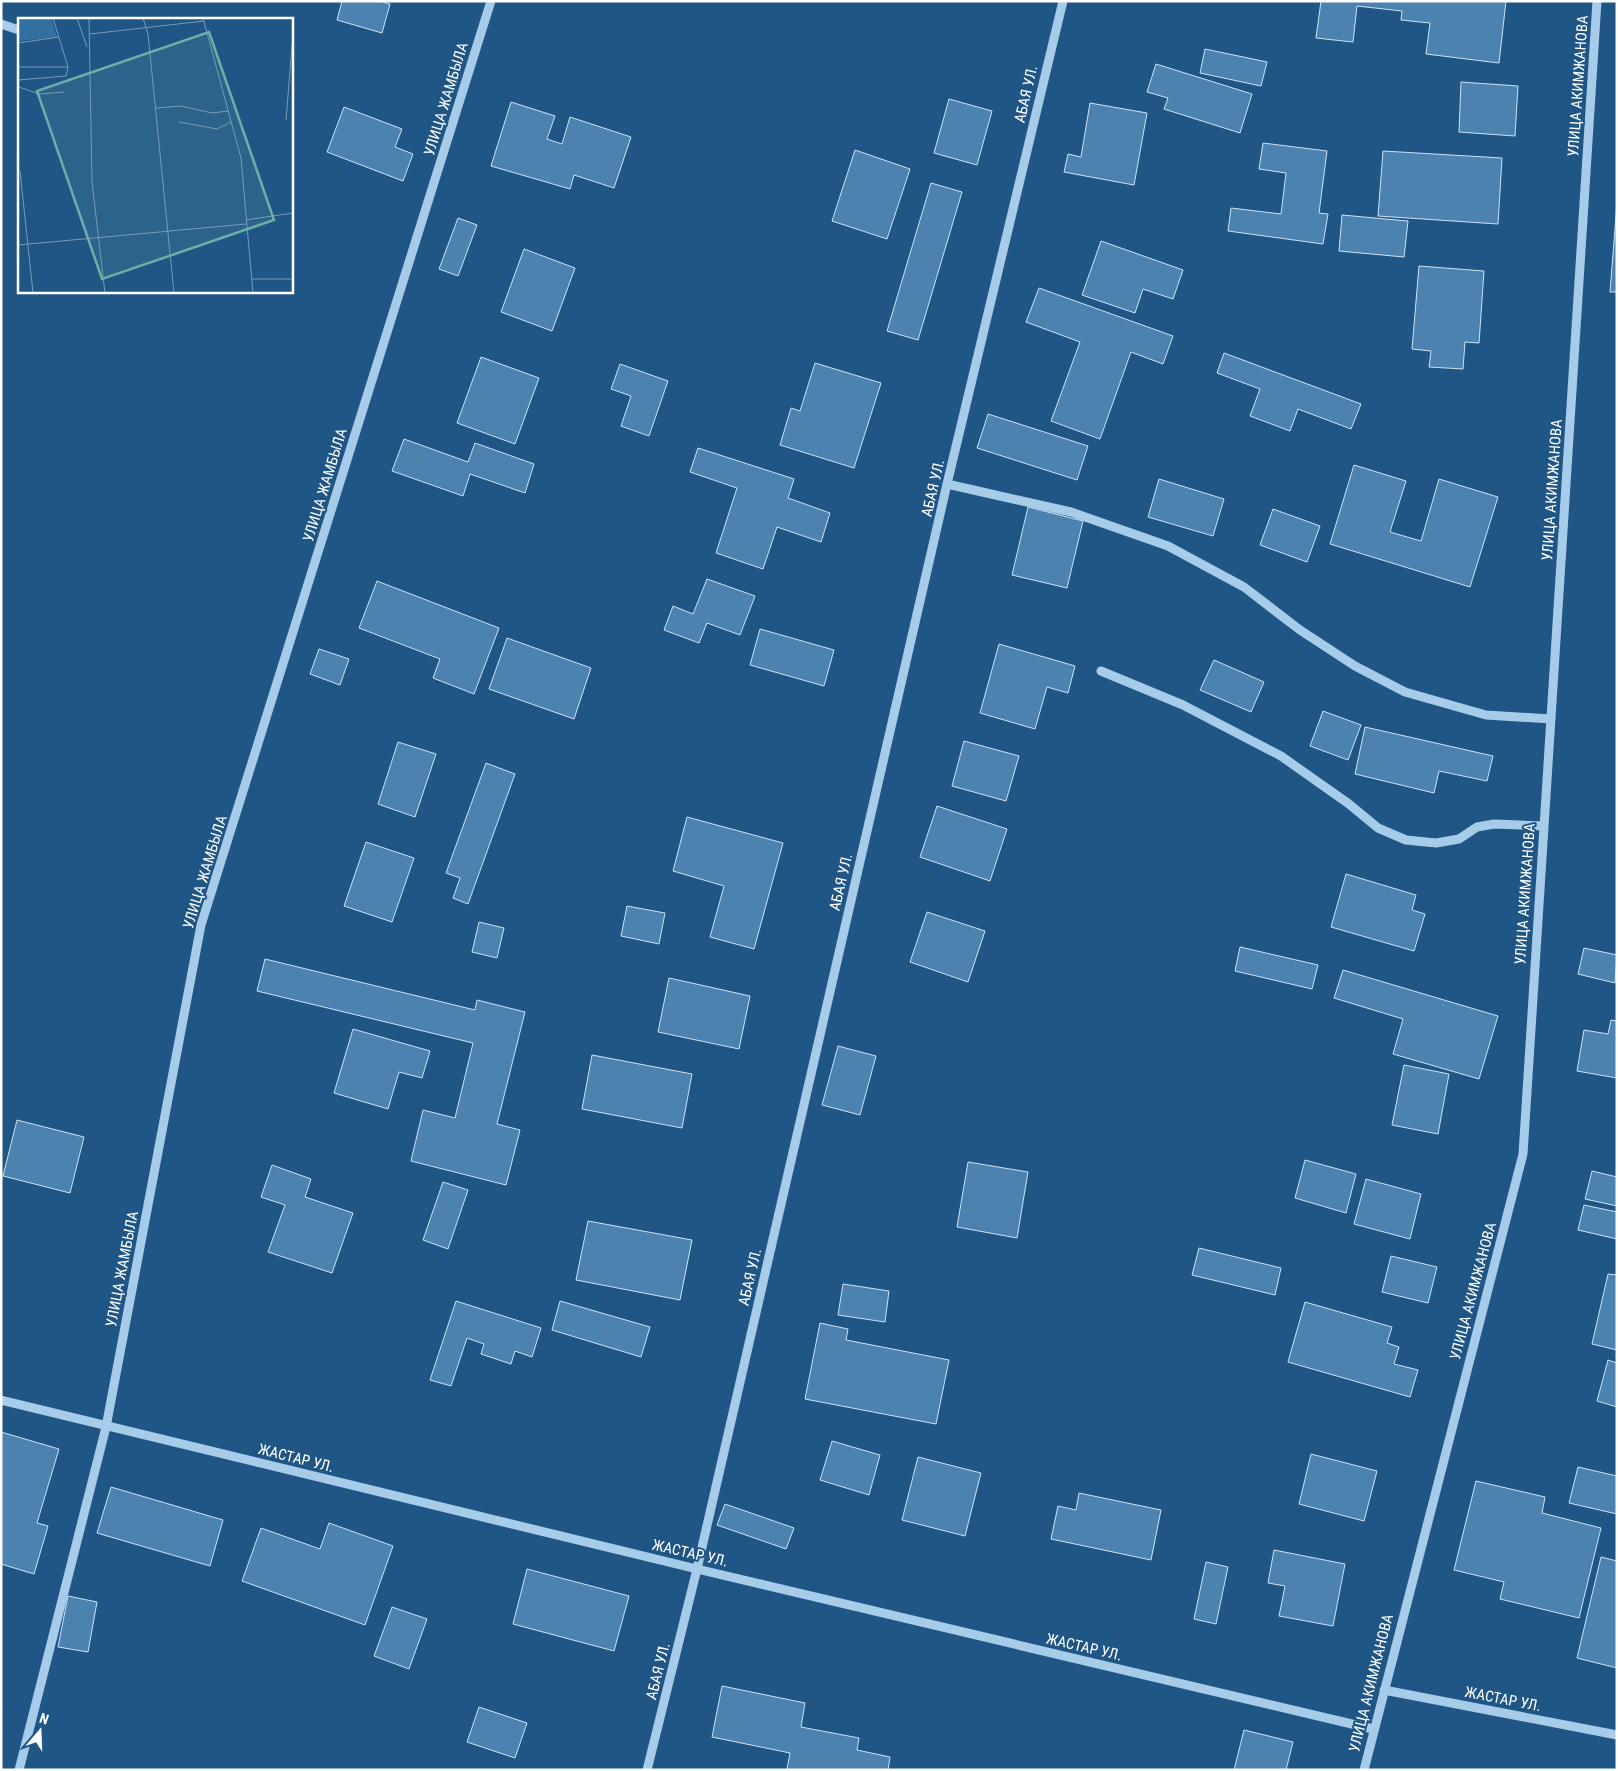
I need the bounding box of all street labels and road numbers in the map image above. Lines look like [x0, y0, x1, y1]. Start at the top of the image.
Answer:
street label: УЛИЦА АКИМЖАНОВА [1564, 14, 1592, 157]
street label: УЛИЦА ЖАМБЫЛА [420, 40, 472, 158]
street label: АБАЯ УЛ. [1011, 63, 1041, 125]
street label: УЛИЦА АКИМЖАНОВА [1538, 418, 1566, 561]
street label: УЛИЦА ЖАМБЫЛА [299, 426, 351, 544]
street label: АБАЯ УЛ. [918, 457, 948, 519]
street label: УЛИЦА ЖАМБЫЛА [179, 813, 231, 931]
street label: УЛИЦА АКИМЖАНОВА [1511, 822, 1539, 965]
street label: АБАЯ УЛ. [826, 851, 856, 913]
street label: УЛИЦА ЖАМБЫЛА [102, 1209, 142, 1329]
street label: УЛИЦА АКИМЖАНОВА [1446, 1220, 1500, 1362]
street label: АБАЯ УЛ. [735, 1246, 765, 1308]
street label: ЖАСТАР УЛ. [256, 1440, 336, 1476]
street label: ЖАСТАР УЛ. [650, 1536, 730, 1570]
street label: УЛИЦА АКИМЖАНОВА [1345, 1612, 1397, 1754]
street label: ЖАСТАР УЛ. [1044, 1630, 1124, 1664]
street label: АБАЯ УЛ. [642, 1640, 674, 1702]
street label: ЖАСТАР УЛ. [1463, 1683, 1543, 1715]

